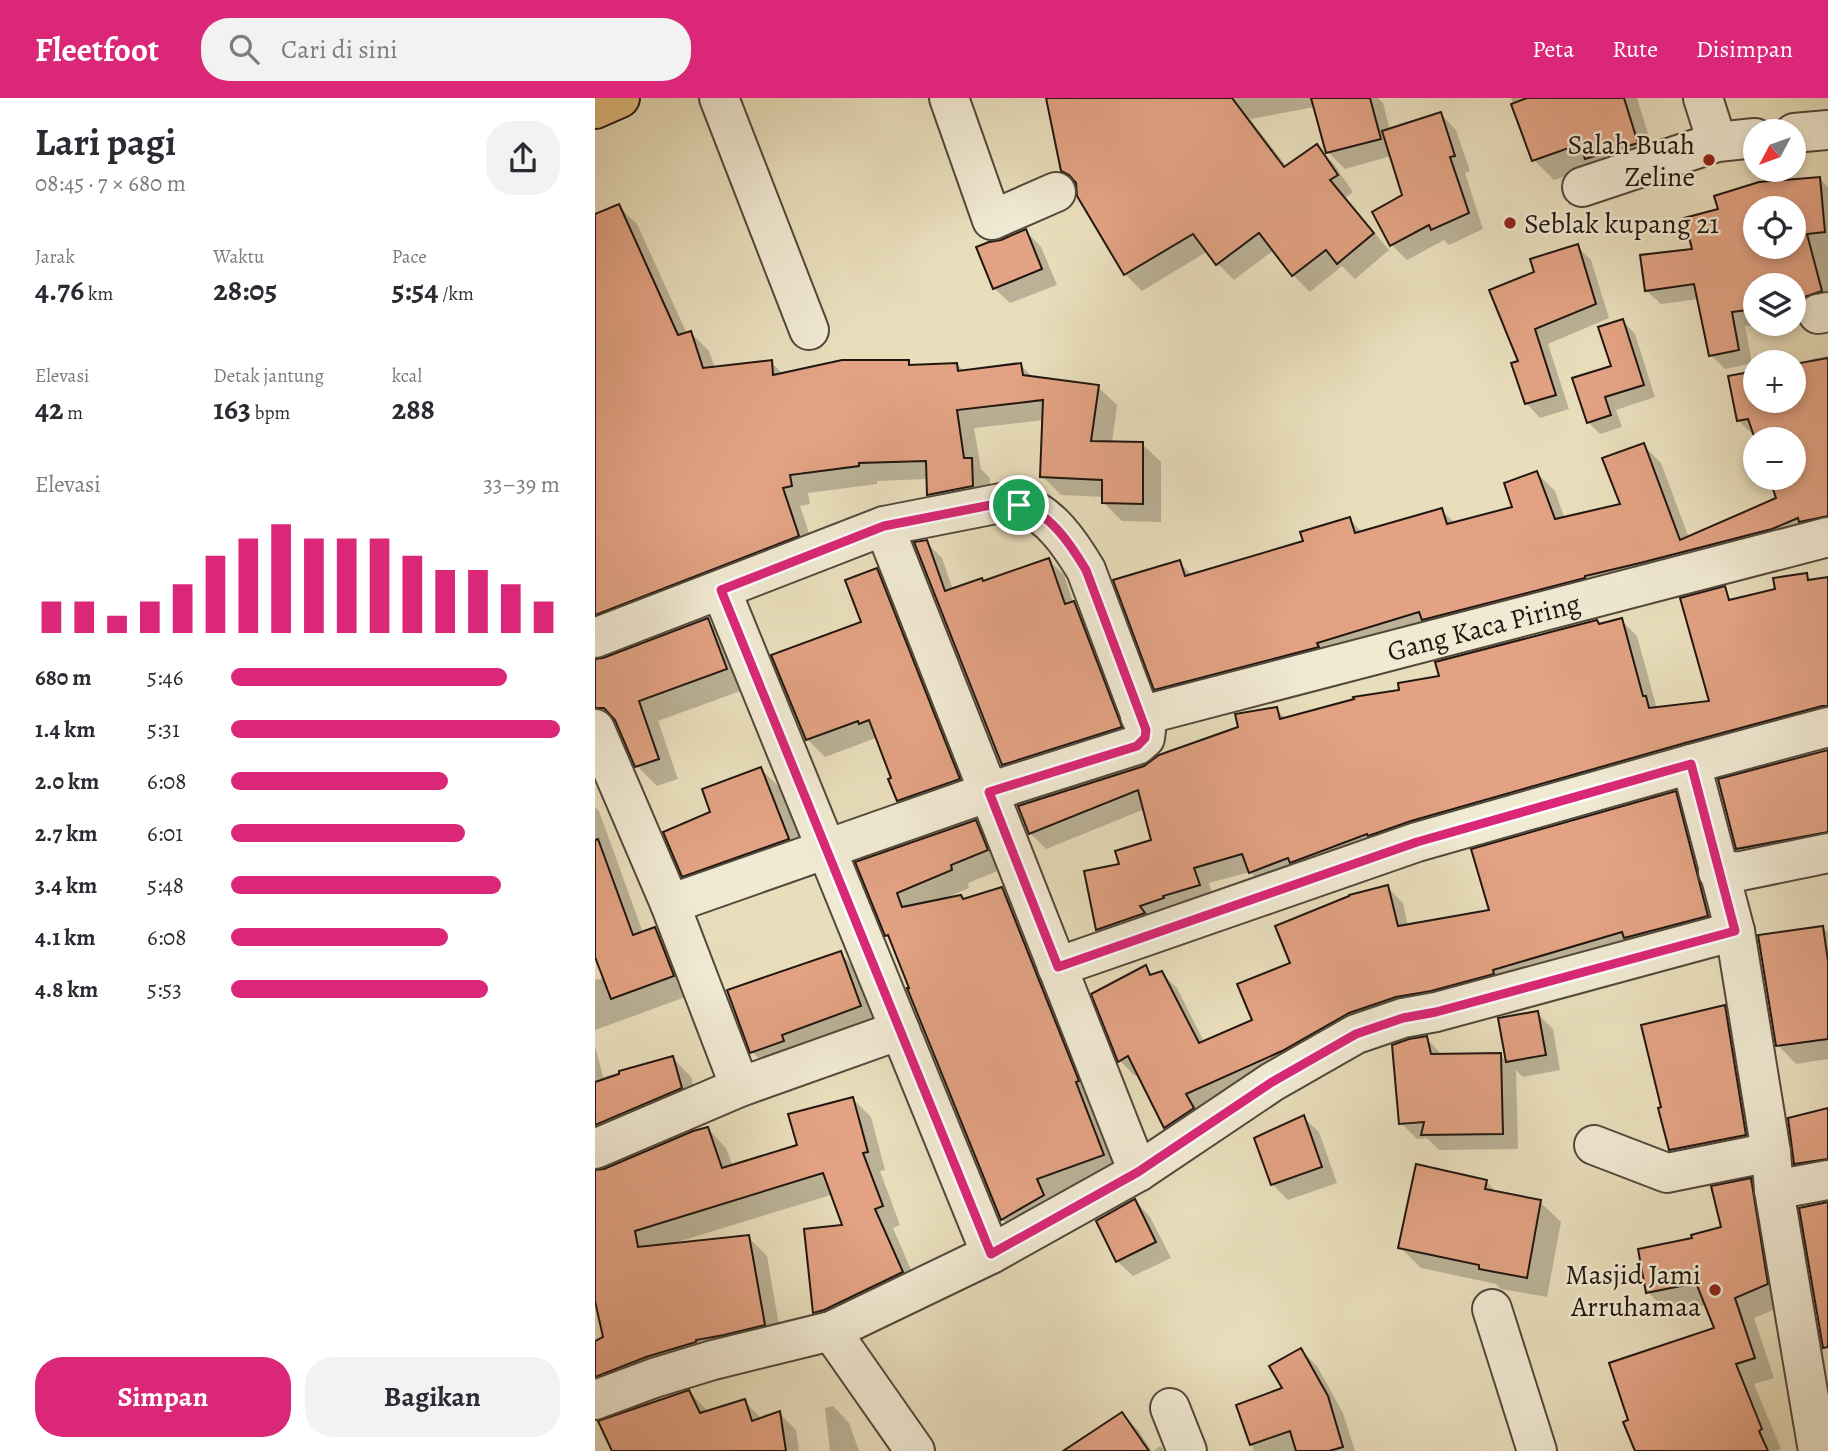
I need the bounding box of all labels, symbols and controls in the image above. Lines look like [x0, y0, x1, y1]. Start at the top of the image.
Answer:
search box [201, 18, 691, 81]
text: Fleetfoot [35, 27, 159, 72]
icon: search [225, 30, 263, 68]
text: Cari di sini [281, 32, 398, 67]
text: Peta [1532, 33, 1574, 65]
text: Rute [1612, 33, 1658, 65]
text: Disimpan [1696, 33, 1793, 65]
text: Lari pagi [35, 116, 176, 168]
north arrow [1743, 119, 1806, 182]
map controls [1743, 119, 1806, 490]
button: share [486, 121, 560, 195]
place label: Salah Buah Zeline [1567, 126, 1695, 196]
marker: Salah Buah Zeline [1701, 152, 1717, 168]
text: 08:45 · 7 × 680 m [35, 168, 186, 199]
button: locate [1743, 196, 1806, 259]
place label: Seblak kupang 21 [1524, 205, 1719, 243]
marker: Seblak kupang 21 [1502, 215, 1518, 231]
text: Jarak [35, 244, 75, 270]
text: Waktu [213, 244, 264, 270]
text: Pace [392, 244, 427, 270]
text: 4.76 [35, 270, 84, 310]
text: 28:05 [213, 270, 277, 310]
text: 5:54 [392, 270, 439, 310]
button: layers [1743, 273, 1806, 336]
text: km [84, 281, 113, 307]
text: /km [439, 281, 474, 307]
button: + [1743, 350, 1806, 413]
text: Elevasi [35, 363, 89, 389]
text: Detak jantung [213, 363, 324, 389]
text: kcal [392, 363, 422, 389]
text: 42 [35, 389, 64, 429]
text: 163 [213, 389, 251, 429]
text: 288 [392, 389, 435, 429]
text: m [64, 400, 83, 426]
text: bpm [251, 400, 290, 426]
button: − [1743, 427, 1806, 490]
text: Elevasi [35, 469, 101, 500]
text: 33–39 m [483, 469, 560, 500]
pin [989, 475, 1049, 535]
icon: arrive [1000, 486, 1038, 524]
street label: Gang Kaca Piring [1383, 584, 1584, 671]
text: 680 m [35, 662, 92, 693]
text: 5:46 [147, 662, 183, 693]
text: 1.4 km [35, 714, 96, 745]
text: 5:31 [147, 714, 180, 745]
text: 2.0 km [35, 766, 99, 797]
text: 6:08 [147, 766, 187, 797]
text: 2.7 km [35, 818, 97, 849]
text: 6:01 [147, 818, 183, 849]
text: 3.4 km [35, 870, 97, 901]
text: 5:48 [147, 870, 184, 901]
text: 4.1 km [35, 922, 96, 953]
text: 6:08 [147, 922, 187, 953]
text: 4.8 km [35, 974, 98, 1005]
text: 5:53 [147, 974, 182, 1005]
place label: Masjid Jami Arruhamaa [1565, 1256, 1701, 1326]
marker: Masjid Jami Arruhamaa [1707, 1282, 1723, 1298]
button: Simpan [35, 1357, 291, 1437]
button: Bagikan [305, 1357, 560, 1437]

